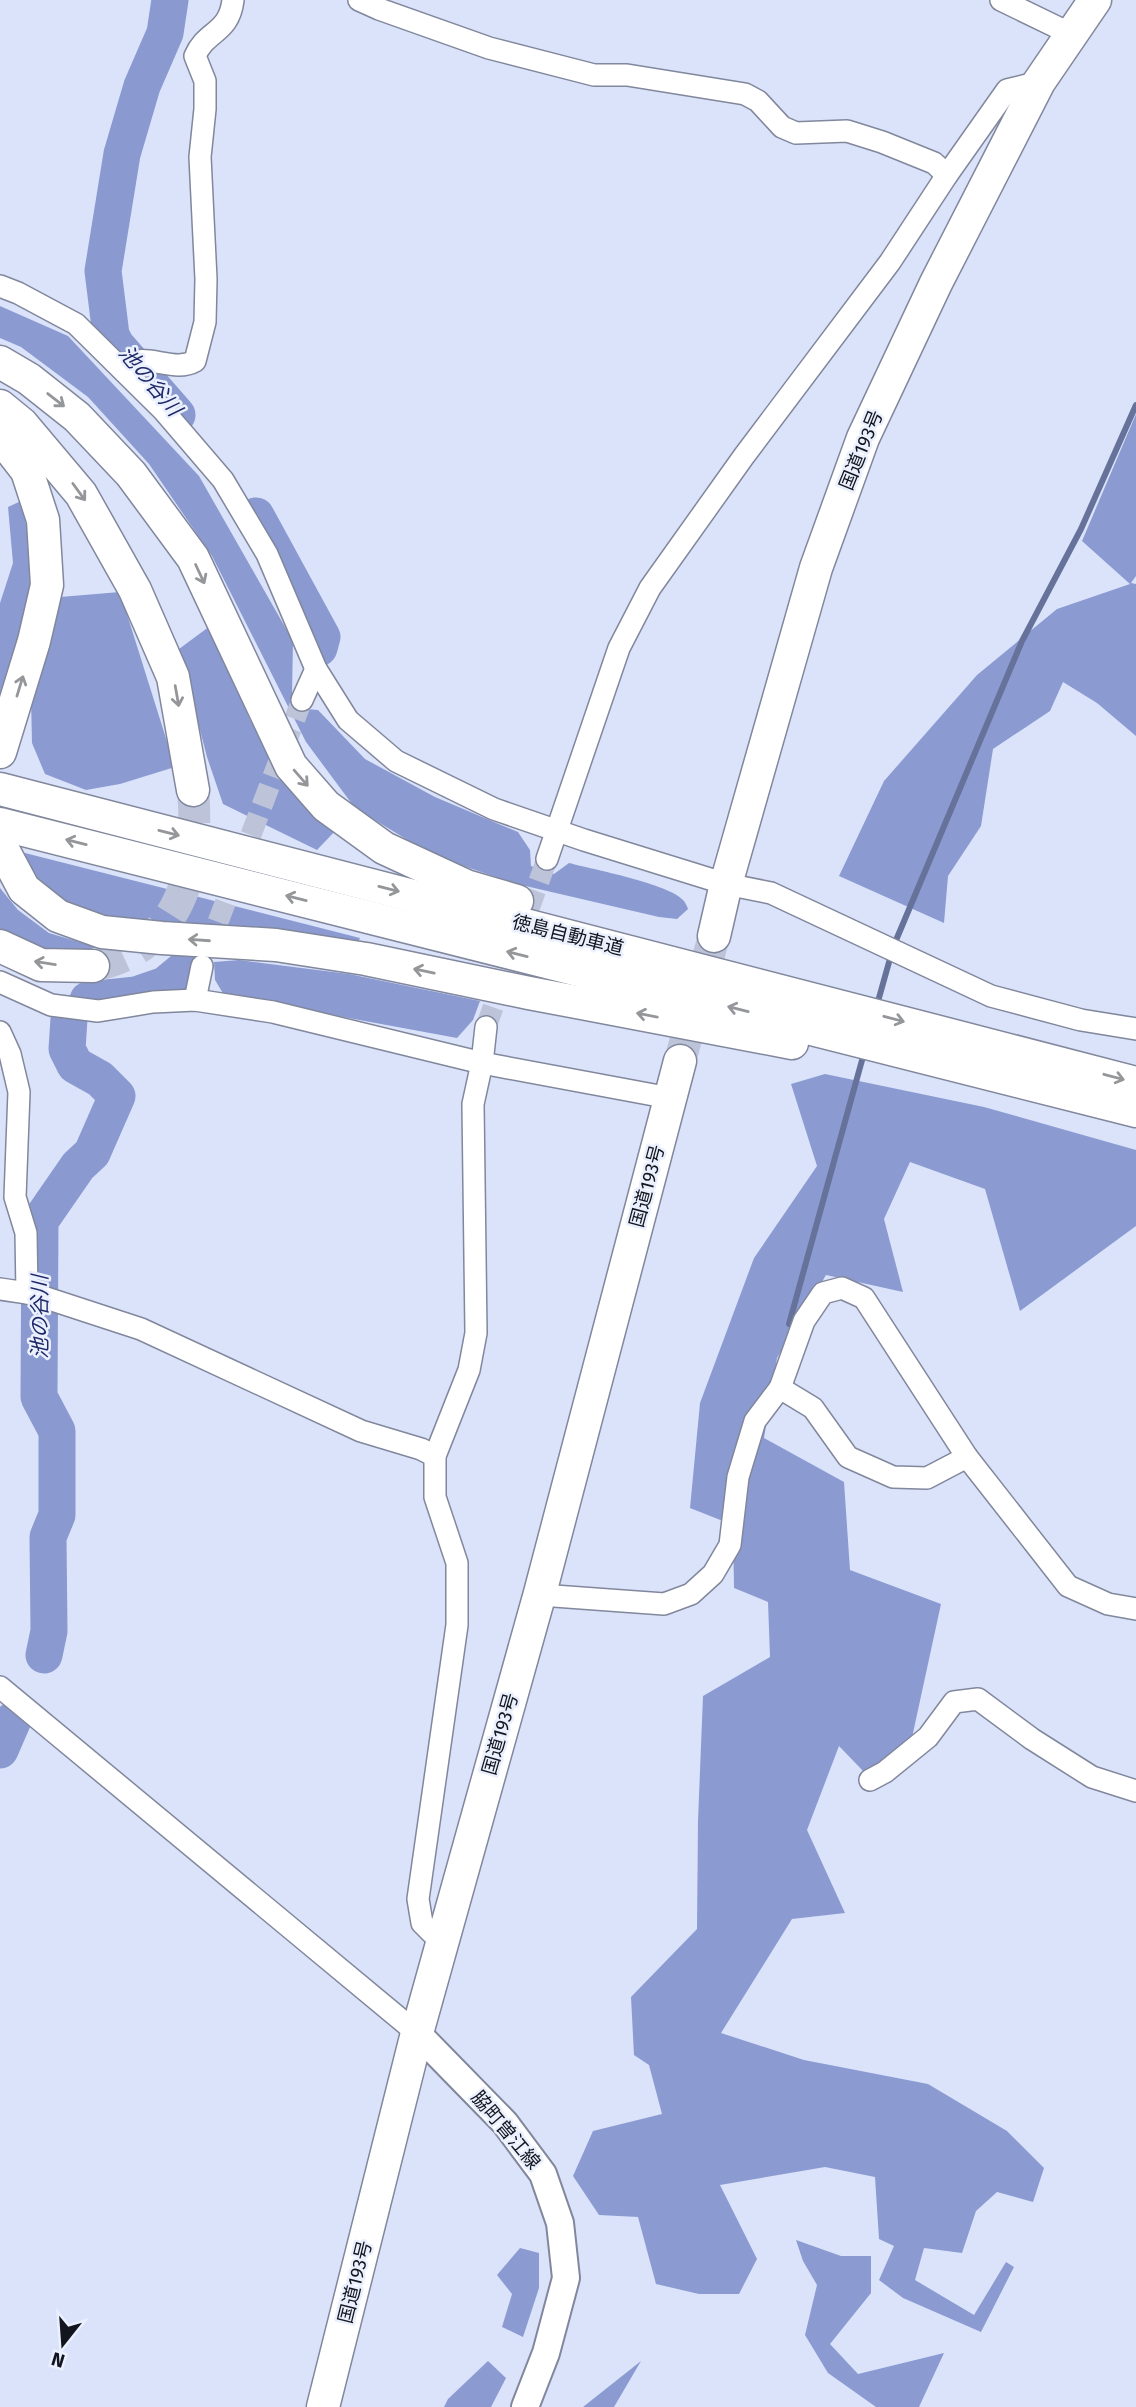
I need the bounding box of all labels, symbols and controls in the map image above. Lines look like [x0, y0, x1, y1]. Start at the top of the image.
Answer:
water label: 池の谷川 [113, 340, 188, 423]
one-way arrow [47, 393, 65, 408]
street label: 国道193号 [835, 407, 887, 493]
one-way arrow [71, 483, 86, 501]
one-way arrow [194, 563, 208, 584]
one-way arrow [15, 676, 28, 698]
one-way arrow [171, 684, 184, 707]
one-way arrow [293, 769, 309, 787]
one-way arrow [157, 827, 179, 840]
one-way arrow [65, 835, 88, 848]
one-way arrow [377, 883, 400, 896]
one-way arrow [285, 891, 308, 904]
street label: 徳島自動車道 [510, 910, 626, 960]
one-way arrow [188, 934, 211, 947]
one-way arrow [506, 947, 529, 960]
one-way arrow [34, 956, 57, 969]
one-way arrow [413, 963, 436, 977]
one-way arrow [727, 1002, 749, 1015]
one-way arrow [636, 1008, 659, 1022]
one-way arrow [882, 1013, 905, 1026]
one-way arrow [1102, 1071, 1125, 1084]
street label: 国道193号 [625, 1142, 669, 1230]
water label: 池の谷川 [27, 1273, 53, 1359]
street label: 国道193号 [477, 1690, 523, 1778]
street label: 脇町曽江線 [467, 2086, 545, 2174]
street label: 国道193号 [334, 2238, 376, 2326]
north arrow [28, 2309, 98, 2379]
text: N [49, 2347, 68, 2373]

